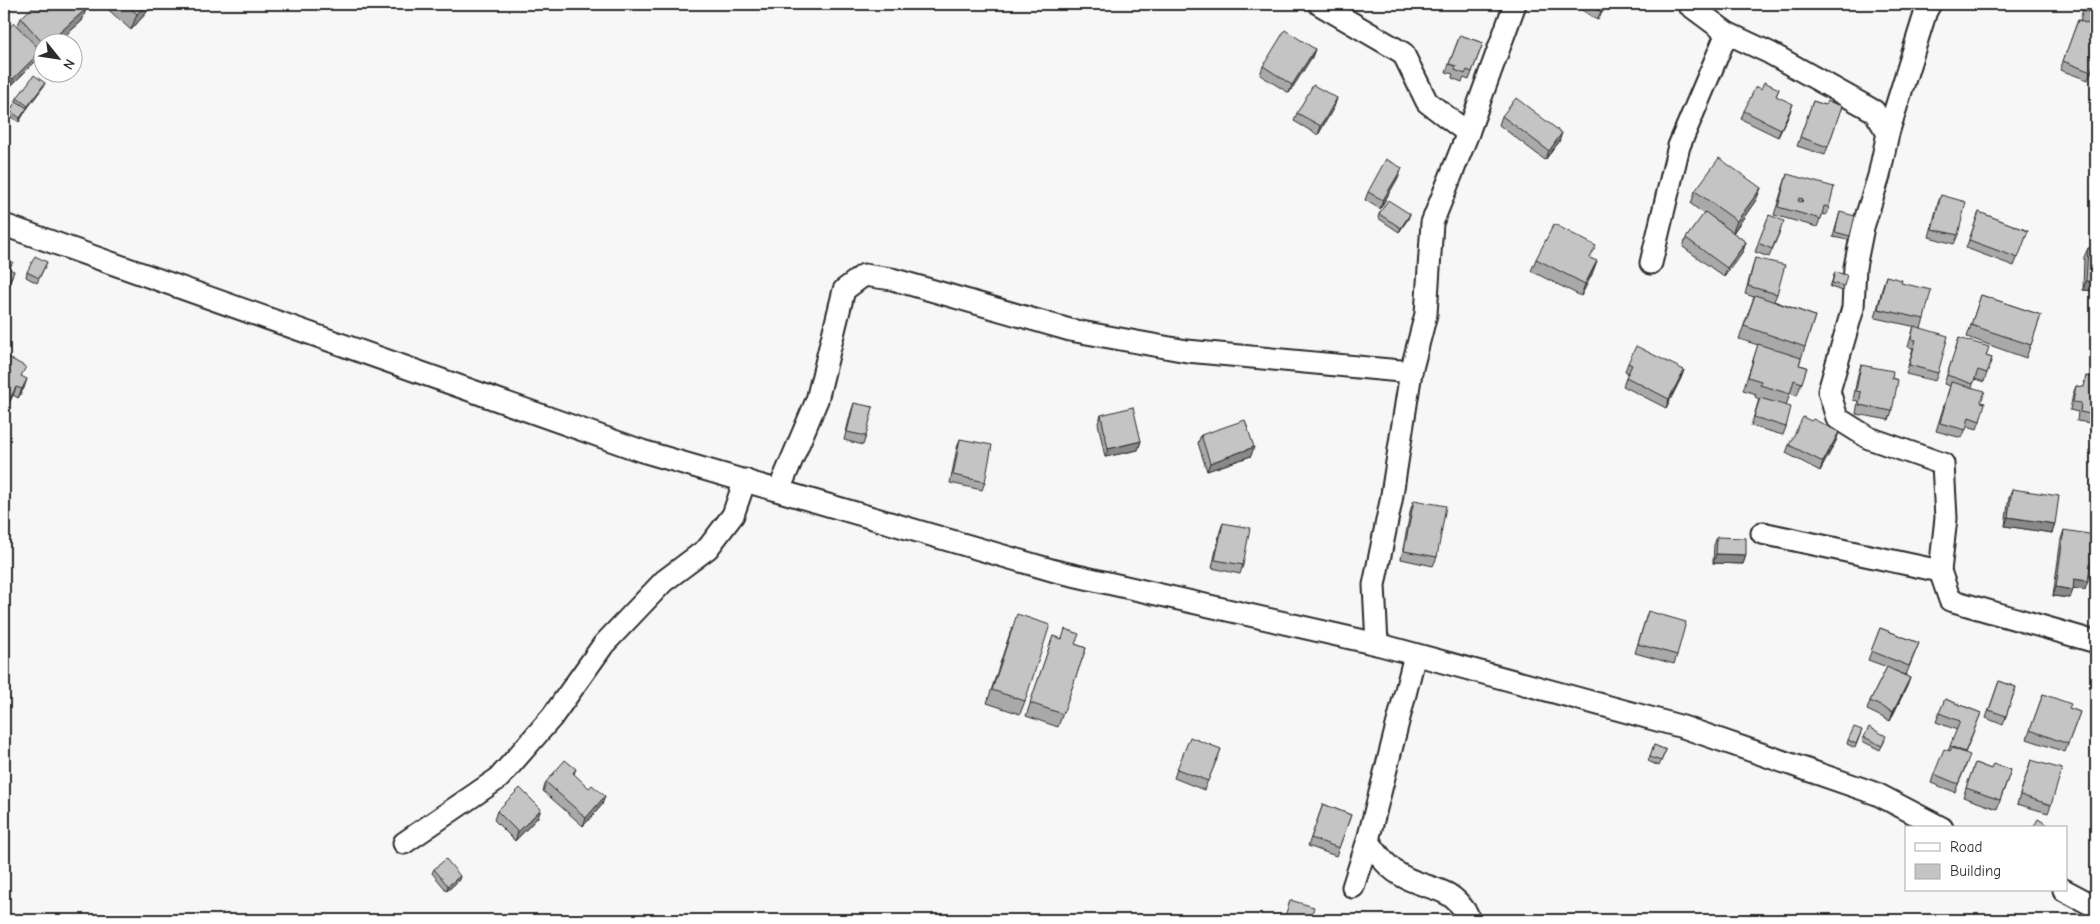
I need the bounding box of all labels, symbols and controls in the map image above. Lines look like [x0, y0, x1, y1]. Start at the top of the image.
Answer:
north arrow [32, 32, 82, 82]
text: N [59, 56, 78, 72]
legend [1905, 826, 2068, 892]
text: Road [1950, 838, 1982, 856]
text: Building [1950, 862, 2001, 880]

